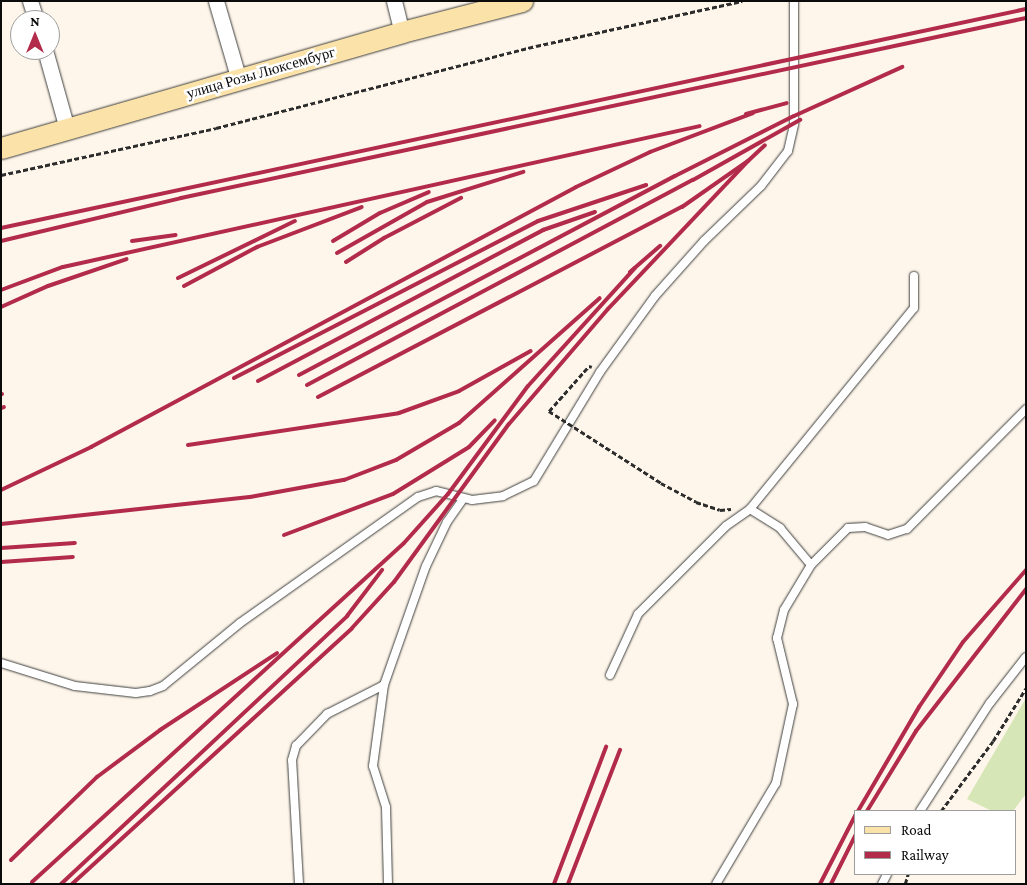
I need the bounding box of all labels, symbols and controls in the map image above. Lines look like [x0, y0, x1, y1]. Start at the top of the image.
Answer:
north arrow [10, 10, 60, 60]
text: N [30, 13, 40, 29]
street label: улица Розы Люксембург [185, 43, 337, 103]
legend [854, 810, 1017, 875]
text: Road [901, 822, 931, 838]
text: Railway [901, 847, 949, 863]

